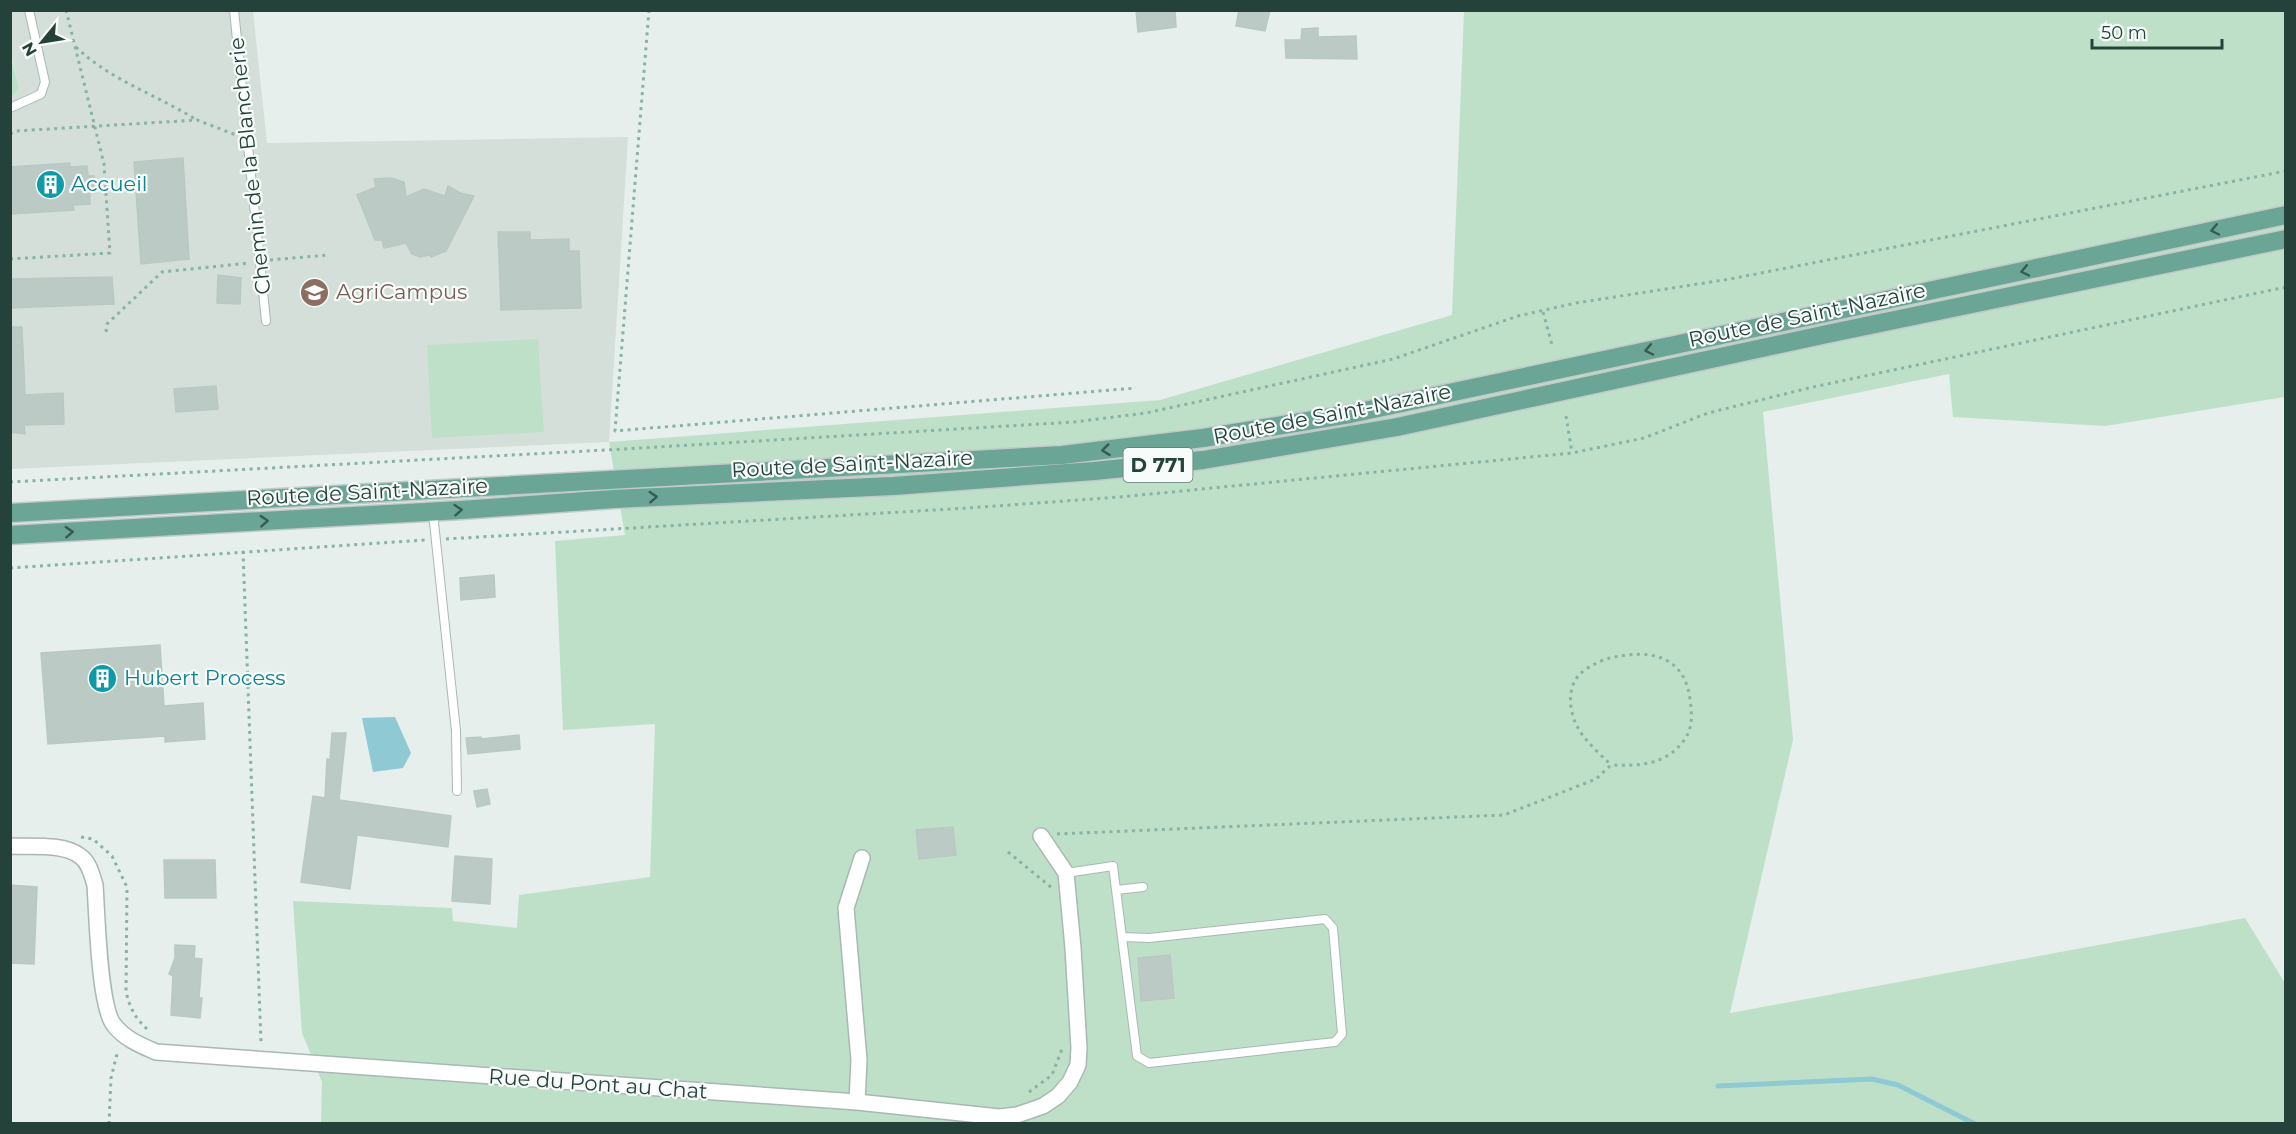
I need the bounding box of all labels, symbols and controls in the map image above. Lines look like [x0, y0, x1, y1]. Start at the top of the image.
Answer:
north arrow [12, 12, 72, 72]
scale bar [2092, 12, 2222, 50]
text: 50 m [2101, 22, 2147, 44]
street label: Chemin de la Blancherie [224, 36, 275, 296]
text: N [18, 39, 41, 60]
building icon: Accueil [34, 168, 66, 200]
place label: Accueil [71, 171, 148, 196]
one-way arrow [2211, 223, 2221, 236]
one-way arrow [2020, 264, 2030, 277]
school or university icon: AgriCampus [299, 276, 331, 308]
street label: Route de Saint-Nazaire [1686, 277, 1928, 352]
place label: AgriCampus [336, 279, 467, 304]
one-way arrow [1644, 343, 1654, 356]
street label: Route de Saint-Nazaire [1211, 378, 1453, 449]
one-way arrow [1102, 443, 1111, 456]
street label: Route de Saint-Nazaire [731, 445, 973, 482]
road number: D 771 [1124, 448, 1192, 482]
street label: Route de Saint-Nazaire [246, 473, 488, 510]
one-way arrow [648, 490, 657, 503]
one-way arrow [454, 504, 463, 517]
one-way arrow [259, 515, 268, 528]
one-way arrow [64, 525, 73, 538]
building icon: Hubert Process [87, 662, 119, 694]
place label: Hubert Process [124, 665, 286, 690]
street label: Rue du Pont au Chat [488, 1063, 708, 1104]

